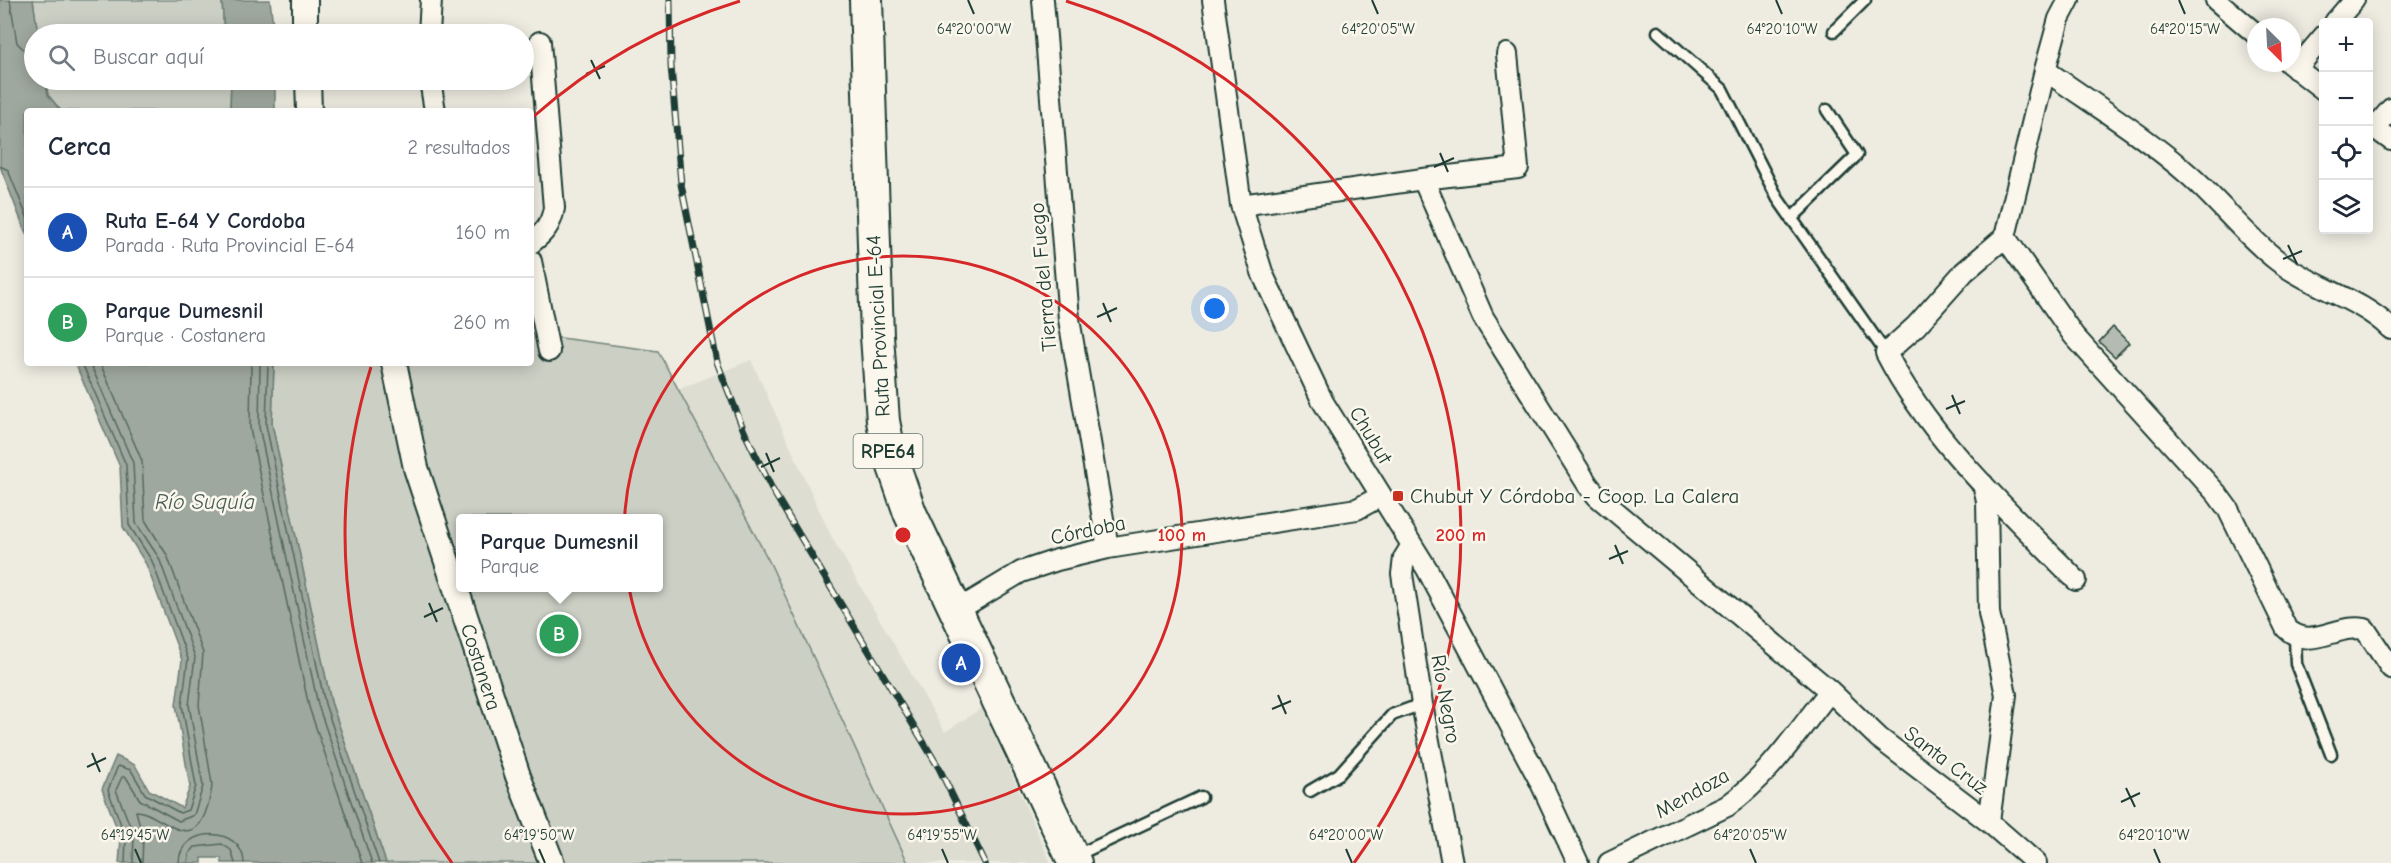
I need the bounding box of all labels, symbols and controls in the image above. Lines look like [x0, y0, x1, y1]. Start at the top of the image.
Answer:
north arrow [2247, 18, 2301, 72]
map controls [2319, 18, 2373, 234]
button: + [2319, 18, 2373, 72]
text: 64°20'00"W [937, 20, 1011, 38]
text: 64°20'05"W [1341, 20, 1415, 38]
text: 64°20'10"W [1746, 20, 1818, 38]
text: 64°20'15"W [2150, 20, 2220, 38]
search box [24, 24, 534, 90]
icon: search [45, 41, 78, 74]
text: Buscar aquí [93, 44, 204, 70]
button: − [2319, 72, 2373, 126]
button: locate [2319, 126, 2373, 180]
text: Cerca [48, 132, 112, 162]
text: 2 resultados [408, 136, 510, 159]
button: layers [2319, 180, 2373, 234]
street label: Tierra del Fuego [1025, 202, 1061, 352]
text: Ruta E-64 Y Cordoba [105, 208, 306, 234]
text: A [62, 221, 73, 244]
text: 160 m [456, 221, 510, 244]
text: Parada · Ruta Provincial E-64 [105, 234, 355, 257]
street label: Ruta Provincial E-64 [861, 234, 895, 418]
your location [1200, 294, 1229, 323]
text: Parque Dumesnil [105, 298, 263, 324]
text: B [61, 311, 74, 334]
text: 260 m [453, 311, 510, 334]
text: Parque · Costanera [105, 324, 266, 347]
street label: Chubut [1345, 402, 1398, 469]
road number: RPE64 [854, 434, 922, 468]
place label: Chubut Y Córdoba - Coop. La Calera [1410, 484, 1739, 508]
water label: Río Suquía [155, 489, 255, 515]
marker: Chubut Y Córdoba - Coop. La Calera [1391, 489, 1405, 503]
street label: Córdoba [1048, 510, 1128, 550]
popup [456, 514, 663, 592]
centre of rings [893, 525, 913, 545]
text: 100 m [1158, 525, 1206, 546]
text: 200 m [1436, 525, 1486, 546]
text: Parque Dumesnil [480, 529, 639, 555]
text: Parque [480, 555, 539, 578]
pin: B [540, 612, 578, 656]
street label: Costanera [456, 621, 506, 713]
pin: A [942, 640, 980, 686]
street label: Río Negro [1426, 653, 1466, 745]
street label: Santa Cruz [1899, 721, 1993, 799]
street label: Mendoza [1651, 763, 1733, 823]
text: 64°19'45"W [101, 826, 169, 844]
text: 64°19'50"W [504, 826, 574, 844]
text: 64°19'55"W [907, 826, 977, 844]
text: 64°20'00"W [1309, 826, 1383, 844]
text: 64°20'05"W [1713, 826, 1787, 844]
text: 64°20'10"W [2118, 826, 2190, 844]

